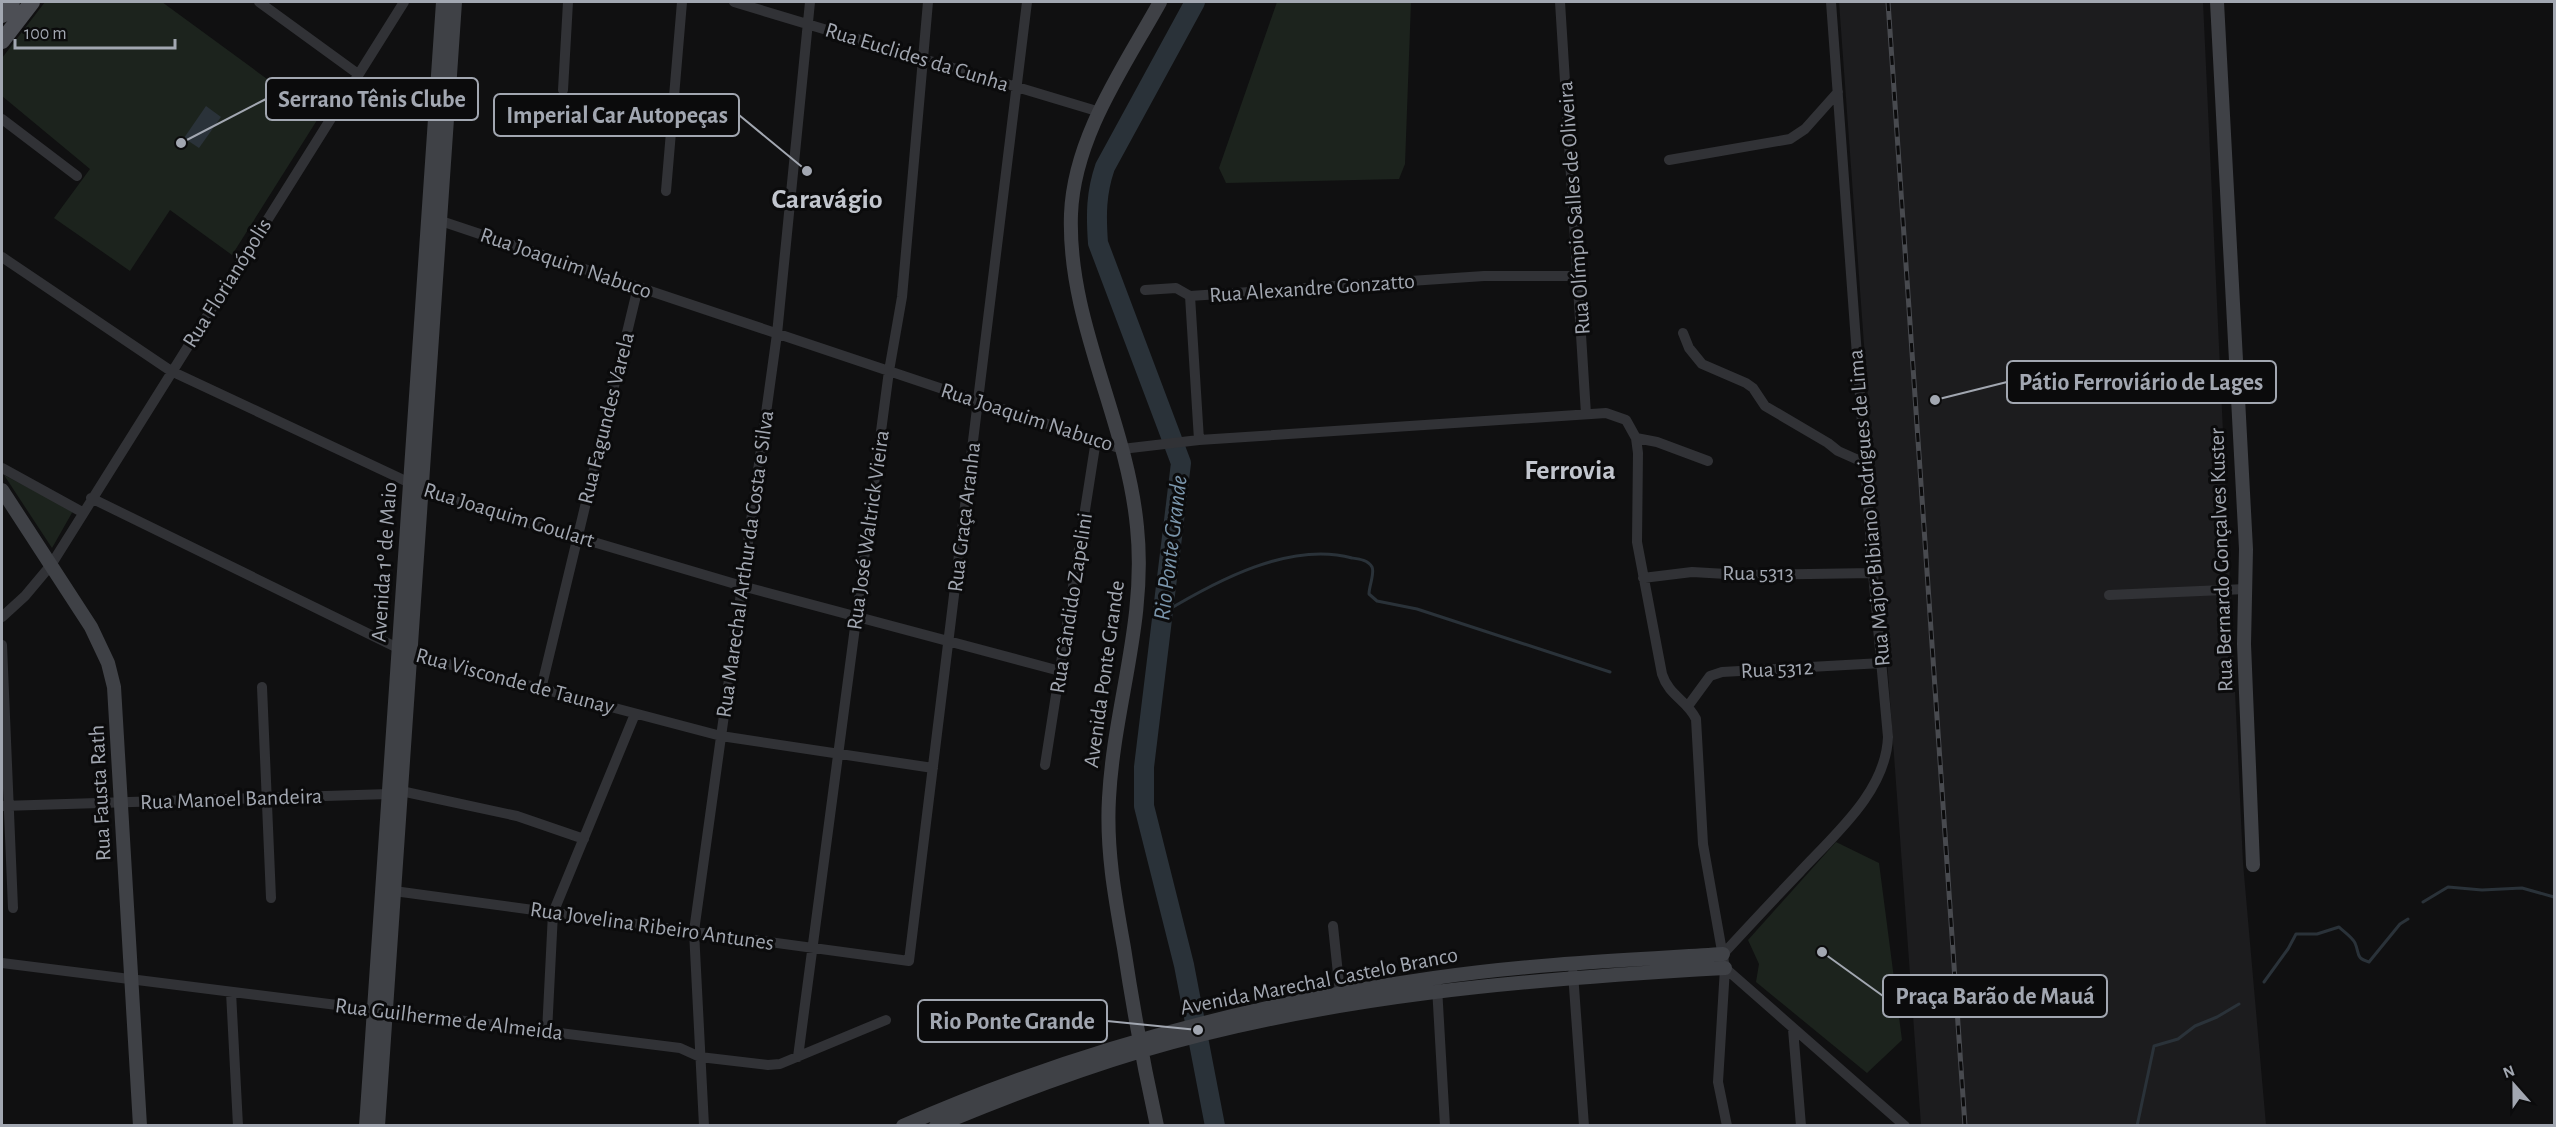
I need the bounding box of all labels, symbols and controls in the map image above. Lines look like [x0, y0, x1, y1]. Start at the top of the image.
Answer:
scale bar [15, 12, 176, 50]
street label: Rua Euclides da Cunha [822, 19, 1012, 95]
text: 100 m [24, 25, 67, 43]
callout: Serrano Tênis Clube [266, 78, 478, 120]
street label: Rua Olímpio Salles de Oliveira [1554, 80, 1594, 336]
text: Serrano Tênis Clube [278, 88, 466, 112]
callout: Imperial Car Autopeças [494, 94, 739, 136]
text: Imperial Car Autopeças [506, 104, 728, 128]
district label: Caravágio [771, 186, 883, 214]
street label: Rua Florianópolis [179, 215, 275, 351]
street label: Rua Joaquim Nabuco [477, 223, 655, 303]
street label: Rua Alexandre Gonzatto [1208, 270, 1416, 306]
street label: Rua Fagundes Varela [574, 330, 638, 506]
street label: Rua Major Bibiano Rodrigues de Lima [1844, 349, 1894, 667]
callout: Pátio Ferroviário de Lages [2007, 361, 2276, 403]
text: Pátio Ferroviário de Lages [2019, 371, 2263, 395]
street label: Rua Joaquim Nabuco [938, 379, 1116, 455]
street label: Rua Marechal Arthur da Costa e Silva [713, 409, 777, 719]
street label: Rua Bernardo Gonçalves Kuster [2205, 428, 2237, 692]
street label: Rua José Waltrick Vieira [843, 429, 893, 631]
street label: Rua Graça Aranha [944, 441, 984, 593]
district label: Ferrovia [1524, 457, 1616, 485]
water label: Rio Ponte Grande [1150, 474, 1192, 622]
street label: Rua Joaquim Goulart [421, 479, 597, 551]
street label: Avenida 1º de Maio [367, 481, 401, 643]
street label: Rua Cândido Zapelini [1046, 511, 1096, 695]
street label: Rua 5313 [1722, 562, 1794, 584]
street label: Avenida Ponte Grande [1080, 579, 1128, 769]
street label: Rua Visconde de Taunay [413, 644, 617, 718]
street label: Rua 5312 [1740, 656, 1814, 682]
street label: Rua Fausta Rath [85, 724, 115, 862]
street label: Rua Manoel Bandeira [140, 785, 322, 813]
street label: Rua Jovelina Ribeiro Antunes [529, 898, 775, 954]
street label: Avenida Marechal Castelo Branco [1178, 943, 1460, 1019]
callout: Praça Barão de Mauá [1883, 975, 2107, 1017]
text: Praça Barão de Mauá [1895, 985, 2095, 1009]
street label: Rua Guilherme de Almeida [334, 994, 564, 1044]
callout: Rio Ponte Grande [918, 1000, 1107, 1042]
text: Rio Ponte Grande [929, 1010, 1095, 1034]
north arrow [2484, 1055, 2544, 1115]
text: N [2501, 1062, 2517, 1081]

